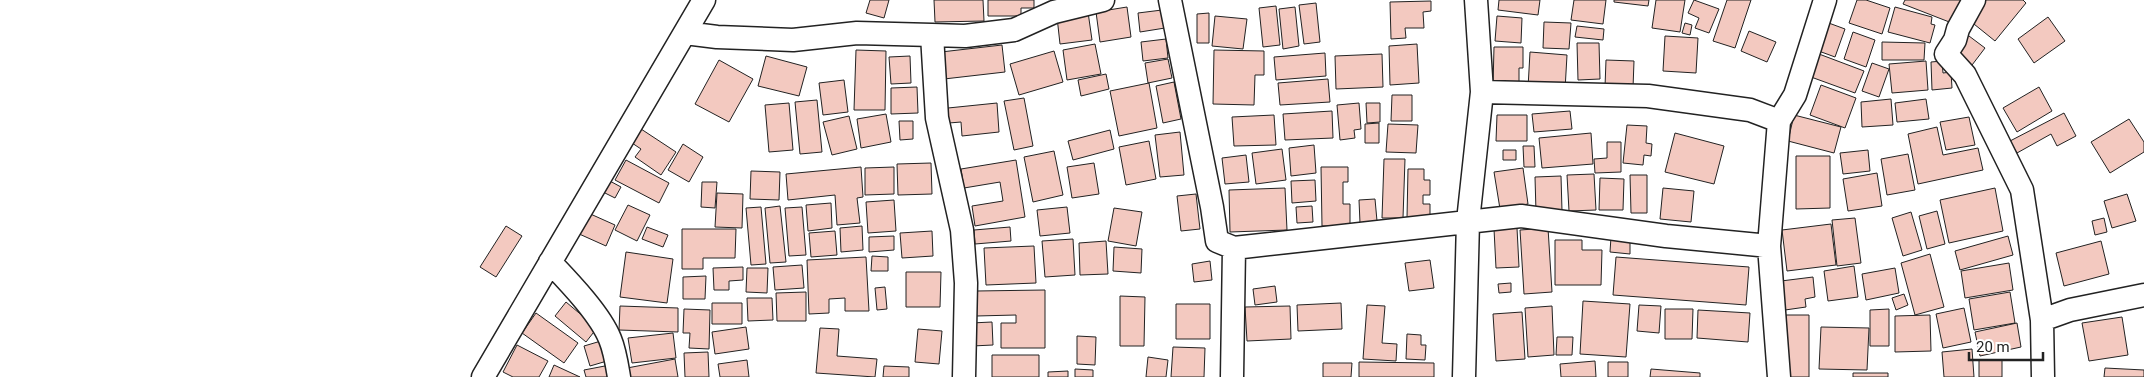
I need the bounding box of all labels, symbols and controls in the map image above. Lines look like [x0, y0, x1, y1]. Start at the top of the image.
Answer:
scale bar [1969, 330, 2043, 362]
text: 20 m [1976, 338, 2010, 356]

